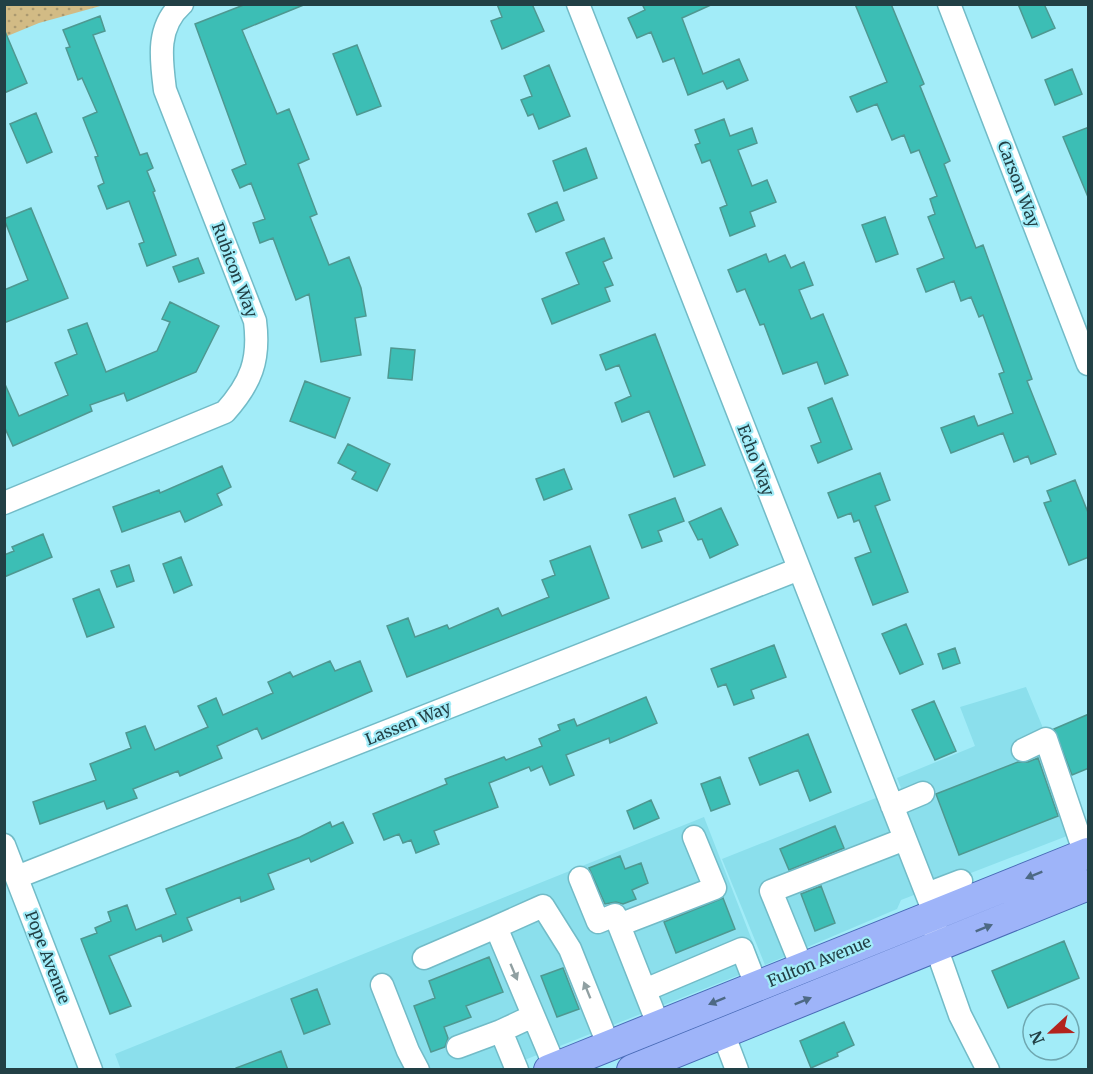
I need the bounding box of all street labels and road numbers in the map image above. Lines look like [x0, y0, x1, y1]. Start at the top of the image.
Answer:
street label: Carson Way [993, 138, 1045, 231]
street label: Rubicon Way [208, 220, 262, 321]
street label: Echo Way [733, 422, 779, 499]
street label: Lassen Way [362, 697, 454, 749]
street label: Pope Avenue [21, 908, 75, 1006]
street label: Fulton Avenue [764, 931, 874, 991]

